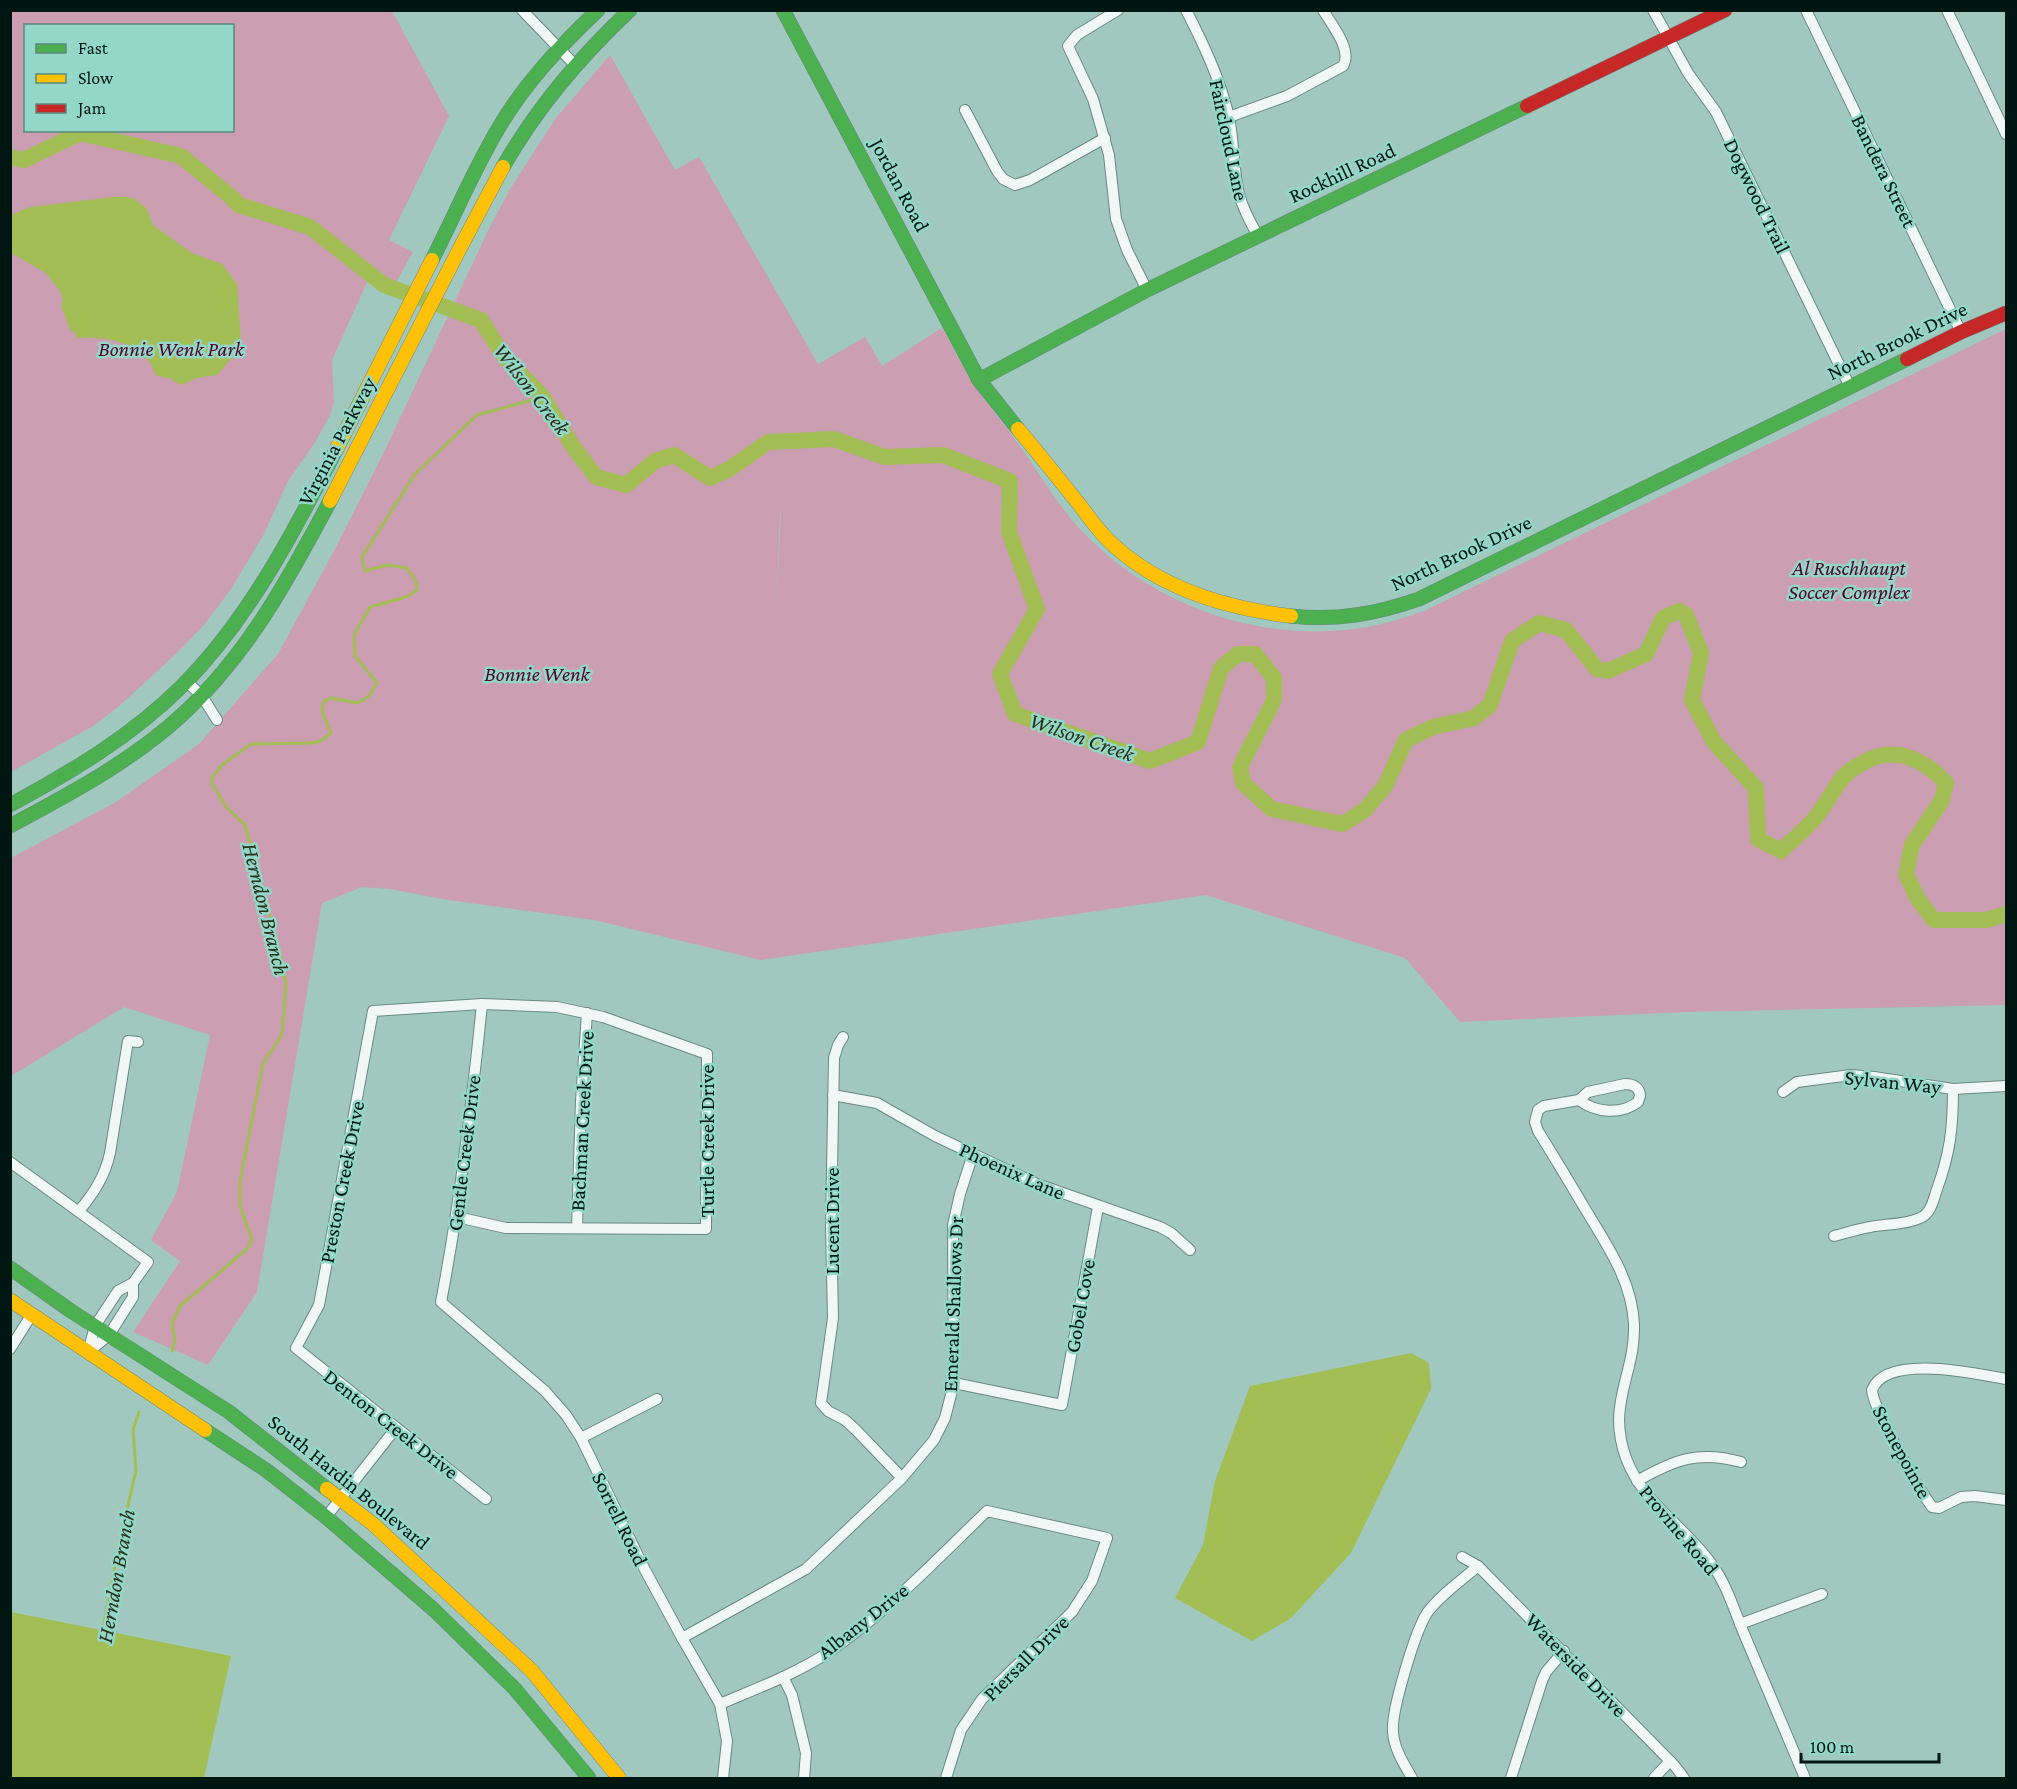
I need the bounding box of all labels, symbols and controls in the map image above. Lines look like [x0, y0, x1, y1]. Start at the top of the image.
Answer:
legend [24, 24, 234, 132]
text: Fast [78, 38, 109, 58]
text: Slow [78, 68, 114, 88]
street label: Faircloud Lane [1204, 77, 1254, 203]
text: Jam [76, 98, 107, 118]
street label: Bandera Street [1846, 111, 1922, 232]
street label: Jordan Road [864, 132, 935, 236]
street label: Dogwood Trail [1719, 135, 1795, 257]
street label: Rockhill Road [1285, 138, 1399, 208]
street label: North Brook Drive [1823, 297, 1971, 385]
park label: Bonnie Wenk Park [98, 337, 245, 361]
water label: Wilson Creek [489, 338, 576, 441]
street label: Virginia Parkway [293, 372, 381, 509]
street label: North Brook Drive [1387, 510, 1535, 596]
park label: Al Ruschhaupt Soccer Complex [1788, 556, 1911, 604]
park label: Bonnie Wenk [484, 662, 591, 686]
water label: Wilson Creek [1026, 707, 1139, 767]
water label: Herndon Branch [237, 840, 295, 978]
street label: Bachman Creek Drive [565, 1030, 599, 1212]
street label: Turtle Creek Drive [695, 1064, 719, 1218]
street label: Sylvan Way [1844, 1065, 1943, 1099]
street label: Gentle Creek Drive [443, 1074, 485, 1232]
street label: Preston Creek Drive [314, 1099, 370, 1265]
street label: Phoenix Lane [956, 1137, 1068, 1205]
street label: Lucent Drive [820, 1167, 844, 1275]
street label: Emerald Shallows Dr [938, 1215, 968, 1392]
street label: Gobel Cove [1060, 1257, 1100, 1355]
street label: Denton Creek Drive [319, 1364, 463, 1484]
street label: Stonepointe [1868, 1401, 1936, 1503]
street label: South Hardin Boulevard [263, 1409, 435, 1555]
street label: Sorrell Road [587, 1468, 653, 1570]
street label: Provine Road [1634, 1480, 1724, 1580]
water label: Herndon Branch [92, 1507, 140, 1645]
street label: Albany Drive [813, 1578, 913, 1664]
street label: Waterside Drive [1520, 1608, 1632, 1722]
street label: Piersall Drive [978, 1610, 1074, 1706]
scale bar [1801, 1726, 1939, 1764]
text: 100 m [1810, 1737, 1855, 1757]

